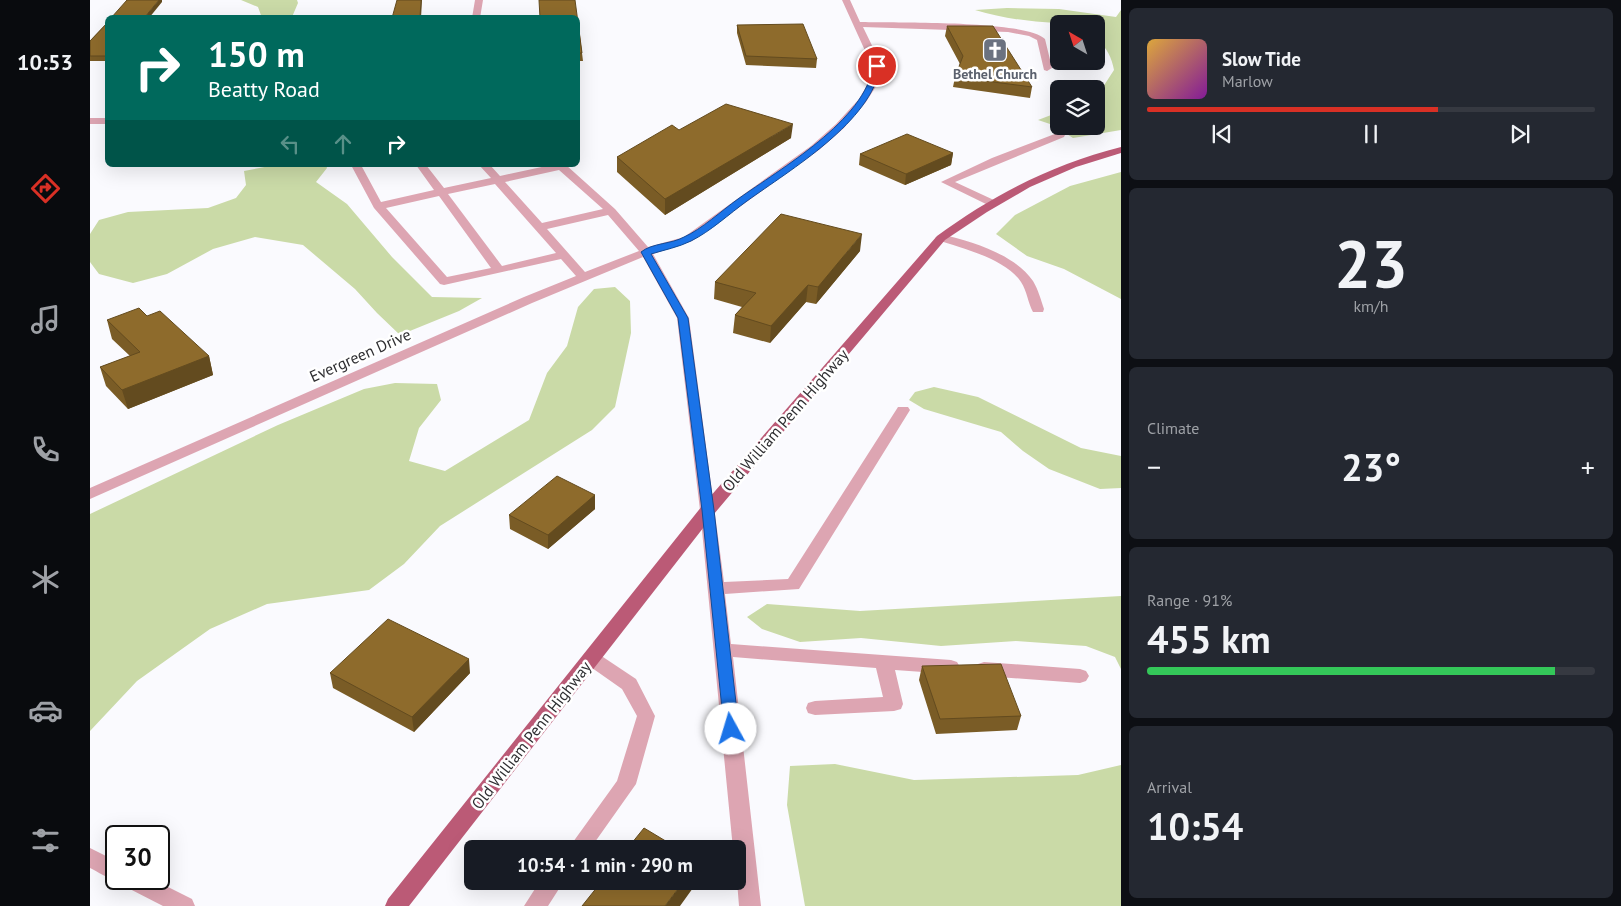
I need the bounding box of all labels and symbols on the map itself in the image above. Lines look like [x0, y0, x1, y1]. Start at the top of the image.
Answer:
north arrow [1050, 15, 1105, 70]
church icon: Bethel Church [982, 37, 1008, 63]
pin [856, 45, 898, 87]
place label: Bethel Church [953, 65, 1037, 83]
street label: Evergreen Drive [306, 324, 414, 386]
street label: Old William Penn Highway [718, 344, 853, 495]
street label: Old William Penn Highway [467, 657, 595, 813]
position arrow [704, 702, 756, 754]
speed limit sign: 30 [105, 825, 170, 890]

